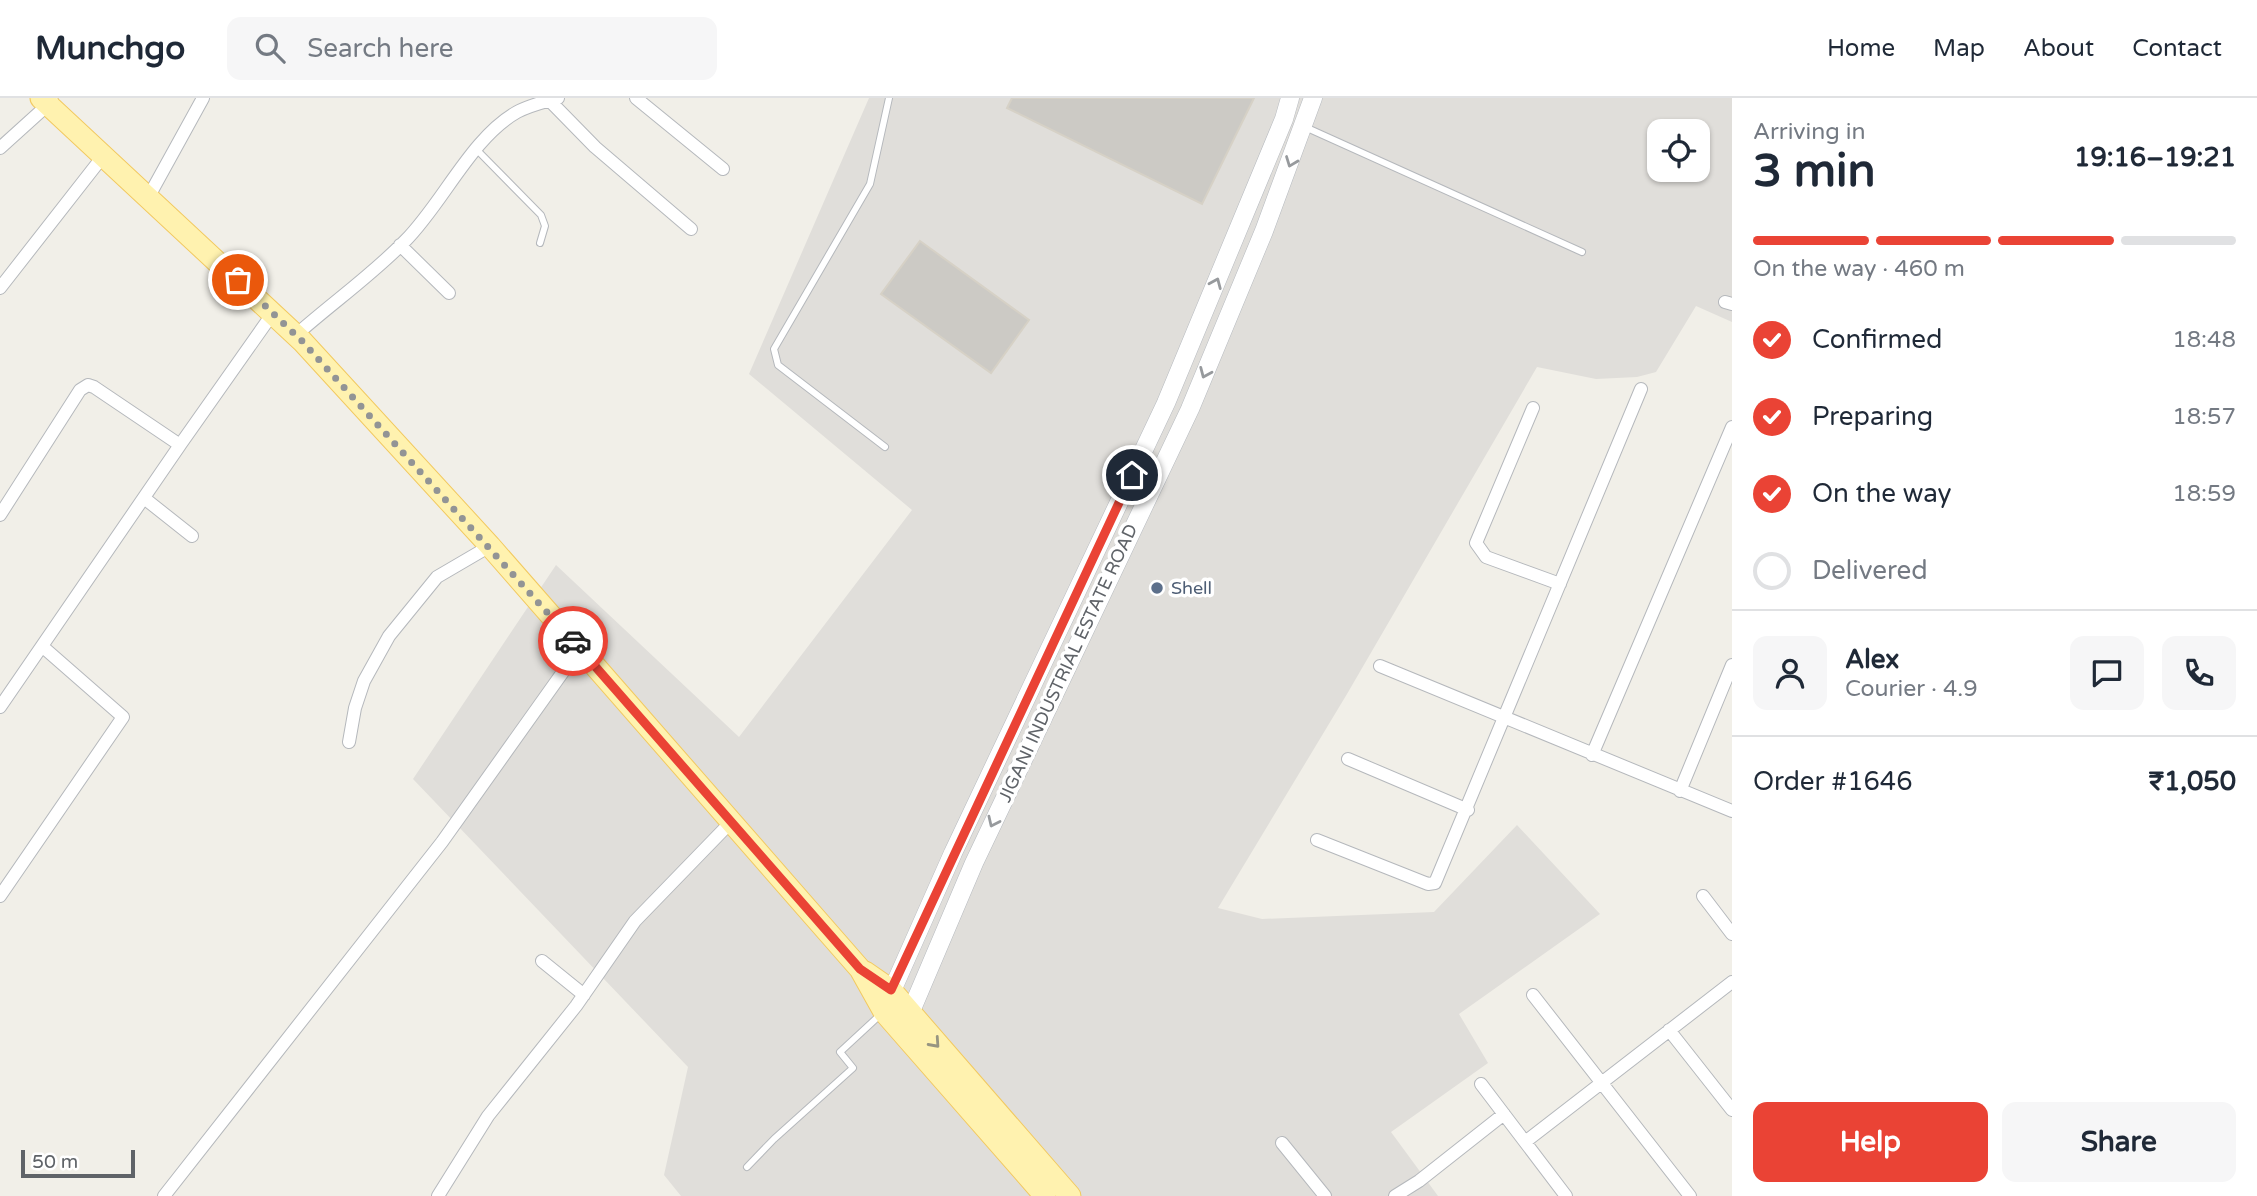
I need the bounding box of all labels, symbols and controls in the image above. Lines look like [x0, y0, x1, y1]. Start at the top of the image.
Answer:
search box [227, 17, 717, 80]
text: Munchgo [35, 29, 185, 68]
icon: search [251, 29, 289, 67]
text: Search here [307, 33, 453, 64]
text: Home [1827, 34, 1895, 63]
text: Map [1933, 34, 1985, 63]
text: About [2023, 34, 2094, 63]
text: Contact [2132, 34, 2222, 63]
text: Arriving in [1753, 118, 1866, 146]
map controls [1647, 119, 1710, 182]
button: locate [1647, 119, 1710, 182]
text: 19:16–19:21 [2074, 142, 2236, 173]
text: 3 min [1753, 144, 1876, 199]
one-way arrow [1286, 156, 1300, 168]
pin [208, 250, 268, 310]
text: On the way · 460 m [1753, 255, 1965, 283]
icon: bag [219, 261, 257, 299]
one-way arrow [1208, 278, 1222, 290]
icon: check [1753, 321, 1791, 359]
text: Confirmed [1812, 324, 1942, 355]
text: 18:48 [2172, 326, 2236, 354]
one-way arrow [1199, 366, 1213, 378]
icon: check [1753, 398, 1791, 436]
text: Preparing [1812, 401, 1933, 432]
text: 18:57 [2172, 403, 2236, 431]
pin [1102, 445, 1162, 505]
icon: home [1113, 456, 1151, 494]
icon: check [1753, 475, 1791, 513]
text: On the way [1812, 478, 1952, 509]
text: 18:59 [2172, 480, 2236, 508]
street label: JIGANI INDUSTRIAL ESTATE ROAD [994, 520, 1142, 806]
text: Delivered [1812, 555, 1928, 586]
place label: Shell [1171, 577, 1212, 599]
marker: Shell [1149, 580, 1165, 596]
courier [538, 606, 608, 676]
icon: car [554, 622, 592, 660]
button: person [1753, 636, 1827, 710]
button: chat [2070, 636, 2144, 710]
button: phone [2162, 636, 2236, 710]
text: Alex [1845, 644, 1899, 675]
text: Courier · 4.9 [1845, 675, 1978, 703]
text: Order #1646 [1753, 766, 1913, 797]
text: ₹1,050 [2149, 766, 2236, 797]
one-way arrow [987, 815, 1001, 827]
one-way arrow [926, 1034, 939, 1047]
button: Help [1753, 1102, 1988, 1182]
button: Share [2002, 1102, 2236, 1182]
scale bar [21, 1147, 135, 1179]
text: 50 m [32, 1151, 78, 1173]

